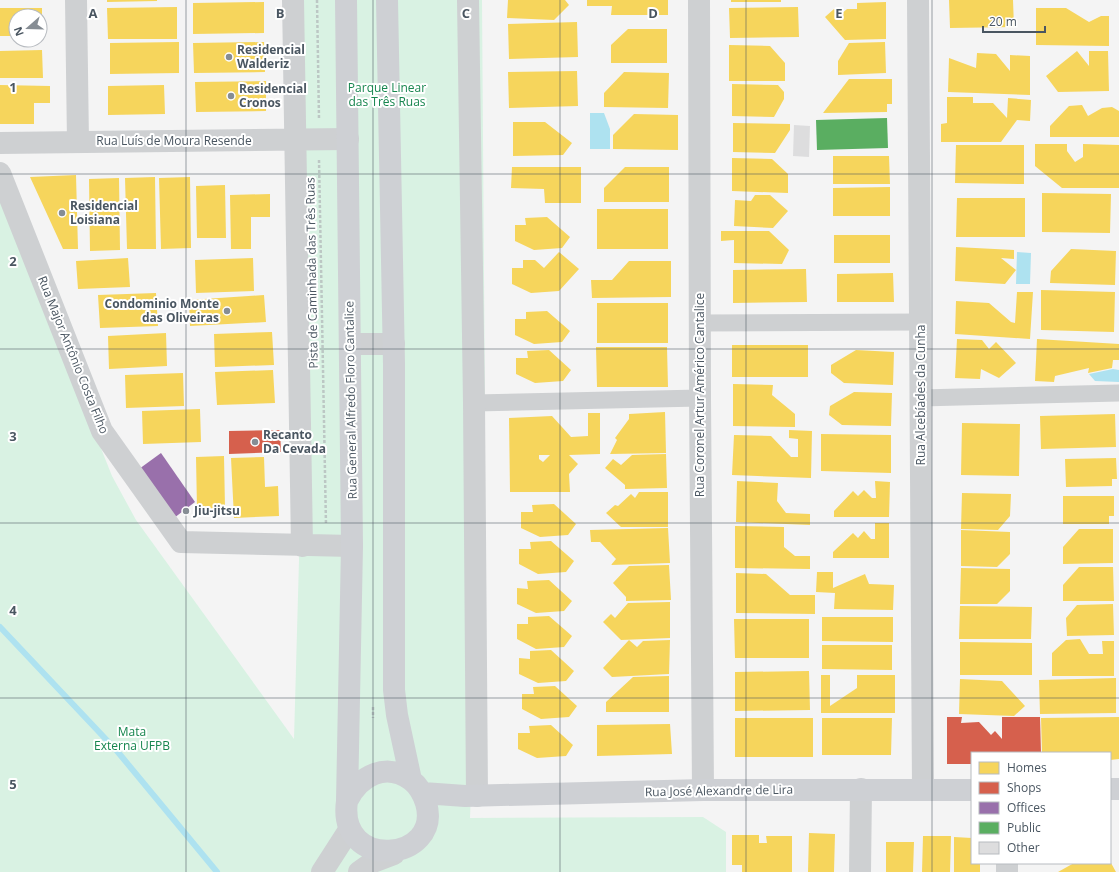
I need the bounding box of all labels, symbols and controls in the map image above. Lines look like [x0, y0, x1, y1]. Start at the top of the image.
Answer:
text: A [89, 4, 98, 22]
text: B [276, 4, 285, 22]
text: C [462, 4, 470, 22]
text: D [648, 4, 658, 22]
text: E [835, 4, 843, 22]
north arrow [8, 8, 48, 48]
scale bar [983, 8, 1045, 34]
text: 20 m [989, 13, 1017, 30]
text: N [10, 25, 27, 38]
place label: Residencial Walderiz [237, 41, 305, 72]
marker: Residencial Walderiz [224, 52, 234, 62]
text: 1 [9, 78, 17, 96]
park label: Parque Linear das Três Ruas [348, 79, 426, 110]
place label: Residencial Cronos [239, 80, 307, 111]
marker: Residencial Cronos [226, 91, 236, 101]
street label: Rua Luís de Moura Resende [96, 132, 252, 149]
street label: Pista de Caminhada das Três Ruas [301, 177, 322, 369]
place label: Residencial Loisiana [70, 197, 138, 228]
marker: Residencial Loisiana [57, 208, 67, 218]
text: 2 [9, 252, 17, 270]
street label: Rua Major Antônio Costa Filho [34, 273, 113, 436]
street label: Rua Coronel Artur Américo Cantalice [691, 293, 708, 497]
place label: Condominio Monte das Oliveiras [105, 295, 219, 326]
street label: Rua General Alfredo Floro Cantalice [340, 300, 361, 499]
marker: Condominio Monte das Oliveiras [222, 306, 232, 316]
street label: Rua Alcebíades da Cunha [912, 324, 929, 466]
place label: Recanto Da Cevada [263, 426, 326, 457]
text: 3 [9, 427, 17, 445]
marker: Recanto Da Cevada [250, 437, 260, 447]
place label: Jiu-jitsu [193, 502, 240, 519]
marker: Jiu-jitsu [181, 506, 191, 516]
text: 4 [9, 601, 17, 619]
park label: Mata Externa UFPB [94, 723, 170, 754]
legend [971, 752, 1111, 864]
text: Homes [1007, 759, 1047, 776]
text: 5 [9, 775, 17, 793]
text: Shops [1007, 779, 1042, 796]
street label: Rua José Alexandre de Lira [645, 781, 793, 800]
text: Offices [1007, 799, 1046, 816]
text: Public [1007, 819, 1041, 836]
text: Other [1007, 839, 1040, 856]

